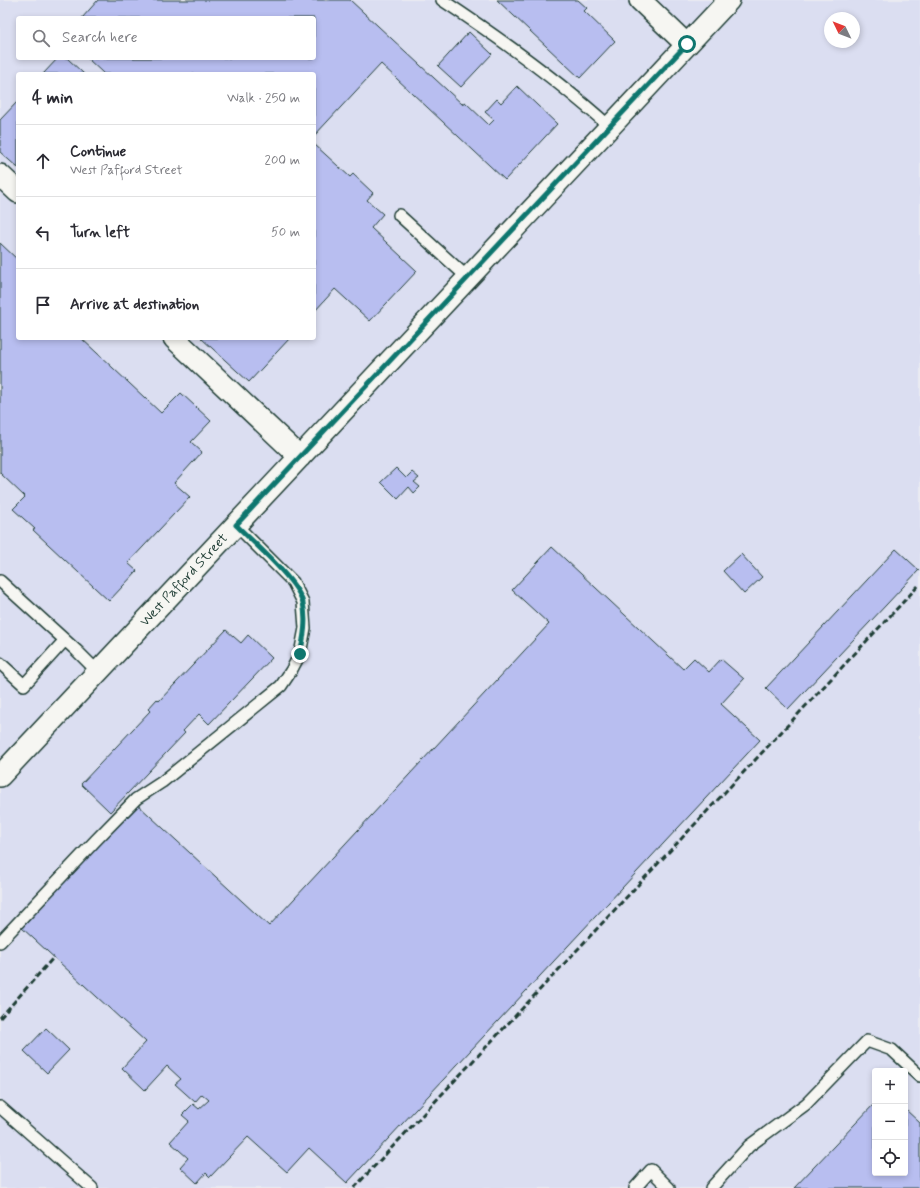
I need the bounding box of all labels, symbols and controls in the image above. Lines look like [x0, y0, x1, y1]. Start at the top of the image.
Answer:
north arrow [824, 12, 860, 48]
search box [16, 16, 316, 60]
icon: search [30, 27, 52, 49]
text: Search here [62, 28, 138, 48]
route start [678, 35, 696, 53]
text: 4 min [32, 87, 73, 109]
text: Walk · 250 m [227, 90, 300, 107]
text: Continue [70, 142, 126, 162]
icon: ahead [32, 150, 54, 172]
text: 200 m [265, 152, 300, 169]
text: West Pafford Street [70, 162, 183, 179]
icon: left [32, 222, 54, 244]
text: Turn left [70, 223, 130, 243]
text: 50 m [271, 224, 300, 241]
icon: arrive [32, 294, 54, 316]
text: Arrive at destination [70, 295, 199, 315]
street label: West Pafford Street [136, 529, 234, 632]
route end [291, 645, 309, 663]
map controls [872, 1068, 908, 1176]
button: + [872, 1068, 908, 1104]
button: − [872, 1104, 908, 1140]
button: locate [872, 1140, 908, 1176]

